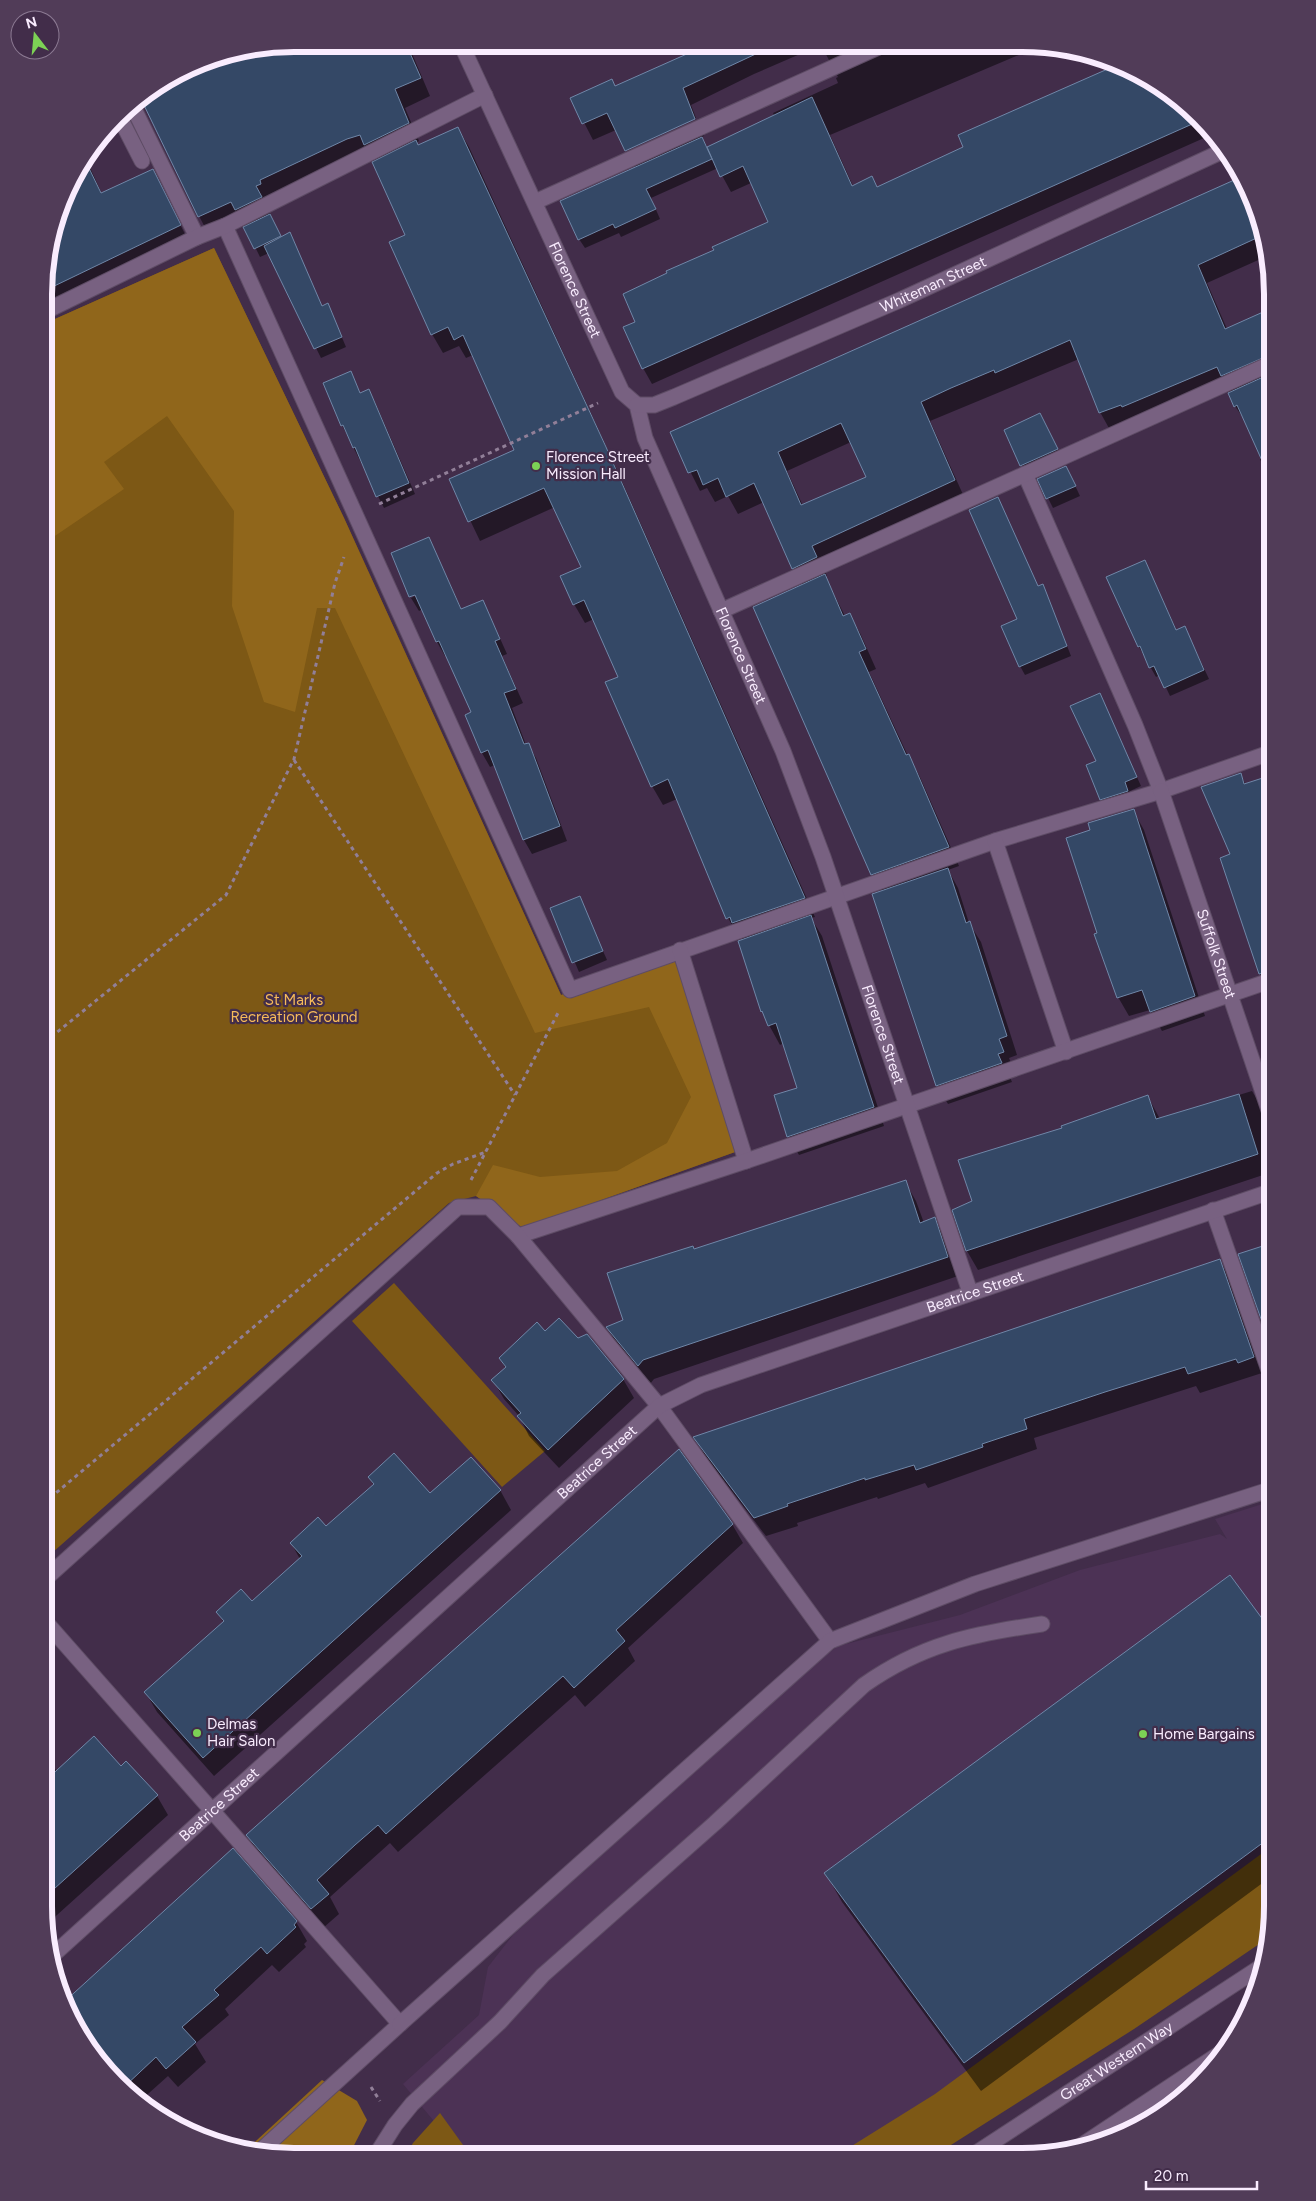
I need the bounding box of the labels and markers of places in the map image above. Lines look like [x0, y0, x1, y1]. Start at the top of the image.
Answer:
place label: Florence Street Mission Hall [546, 448, 650, 483]
marker: Florence Street Mission Hall [530, 460, 542, 472]
place label: Delmas Hair Salon [207, 1715, 275, 1750]
place label: Home Bargains [1153, 1725, 1255, 1743]
marker: Delmas Hair Salon [191, 1727, 203, 1739]
marker: Home Bargains [1137, 1728, 1149, 1740]

